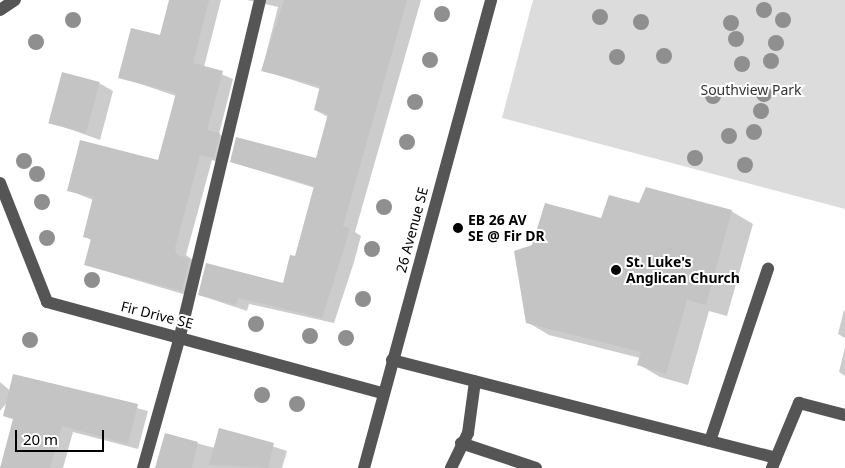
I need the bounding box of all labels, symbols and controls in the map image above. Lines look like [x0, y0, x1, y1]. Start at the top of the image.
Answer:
park label: Southview Park [700, 82, 802, 98]
street label: 26 Avenue SE [393, 185, 431, 275]
place label: EB 26 AV SE @ Fir DR [468, 212, 545, 244]
marker: EB 26 AV SE @ Fir DR [452, 222, 464, 234]
place label: St. Luke's Anglican Church [626, 254, 740, 286]
marker: St. Luke's Anglican Church [610, 264, 622, 276]
street label: Fir Drive SE [119, 298, 195, 332]
scale bar [18, 420, 106, 452]
text: 20 m [23, 429, 58, 449]

